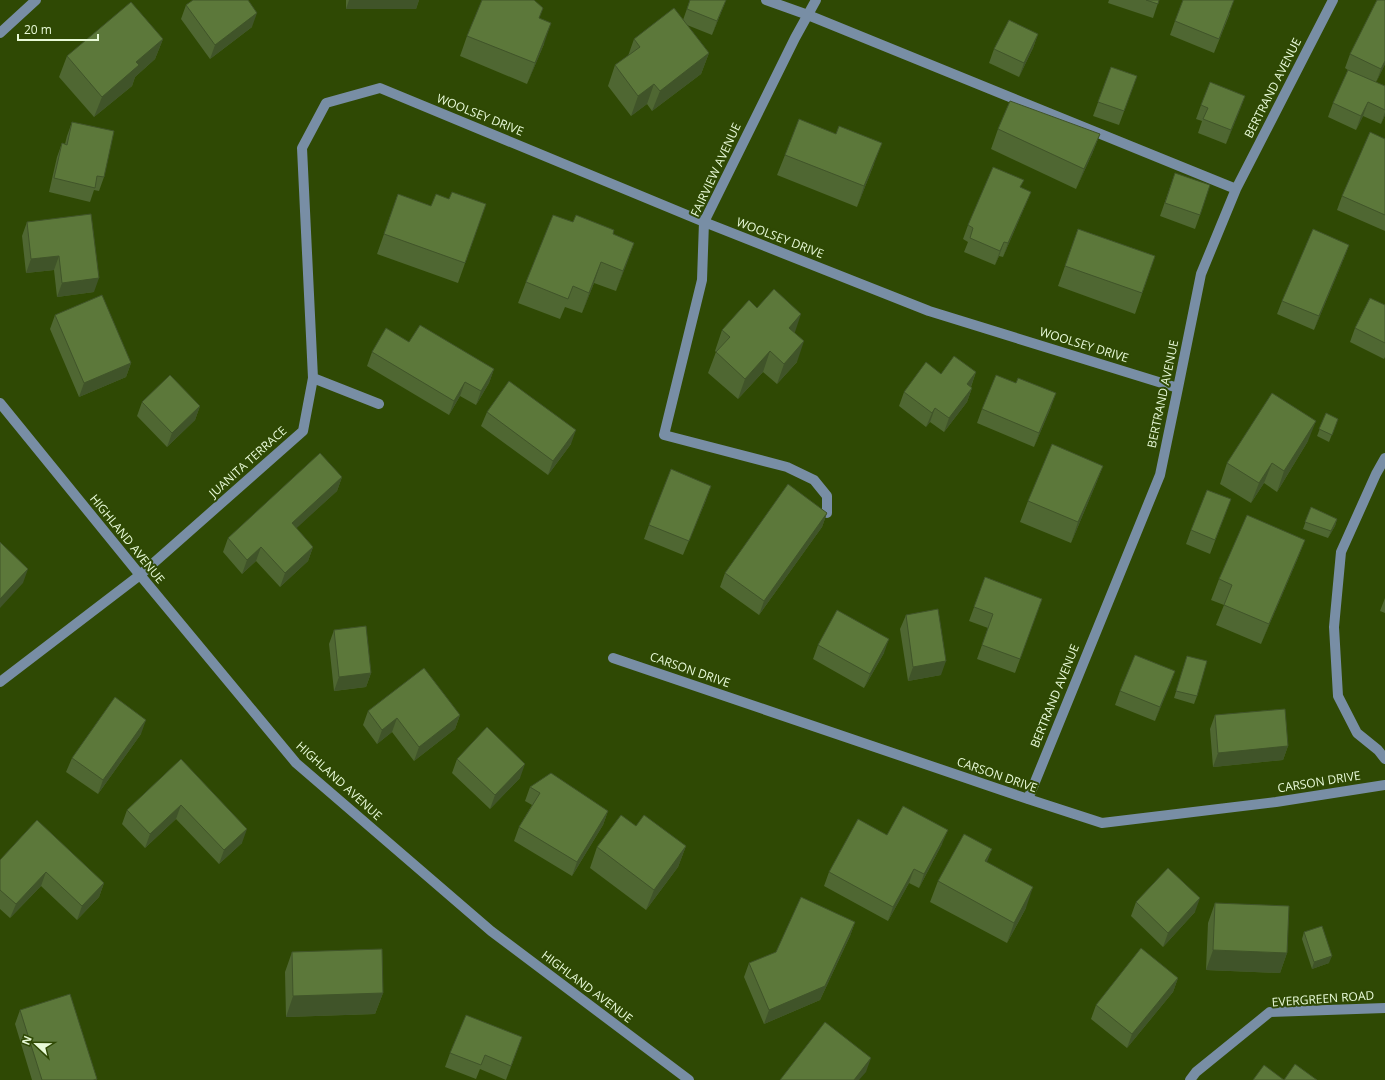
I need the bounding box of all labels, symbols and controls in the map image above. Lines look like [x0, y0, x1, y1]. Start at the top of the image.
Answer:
scale bar [18, 16, 98, 42]
text: 20 m [24, 21, 52, 38]
street label: BERTRAND AVENUE [1240, 35, 1305, 141]
street label: WOOLSEY DRIVE [434, 89, 526, 140]
street label: FAIRVIEW AVENUE [686, 120, 745, 220]
street label: WOOLSEY DRIVE [734, 213, 826, 262]
street label: WOOLSEY DRIVE [1037, 323, 1131, 366]
street label: BERTRAND AVENUE [1143, 338, 1182, 450]
street label: JUANITA TERRACE [204, 422, 290, 502]
street label: HIGHLAND AVENUE [86, 490, 169, 587]
street label: BERTRAND AVENUE [1026, 642, 1083, 750]
street label: CARSON DRIVE [648, 648, 733, 691]
street label: HIGHLAND AVENUE [293, 737, 386, 824]
street label: CARSON DRIVE [955, 753, 1040, 796]
street label: CARSON DRIVE [1276, 767, 1362, 796]
street label: HIGHLAND AVENUE [538, 947, 636, 1027]
street label: EVERGREEN ROAD [1271, 986, 1375, 1011]
north arrow [16, 1024, 56, 1064]
text: N [18, 1033, 35, 1047]

